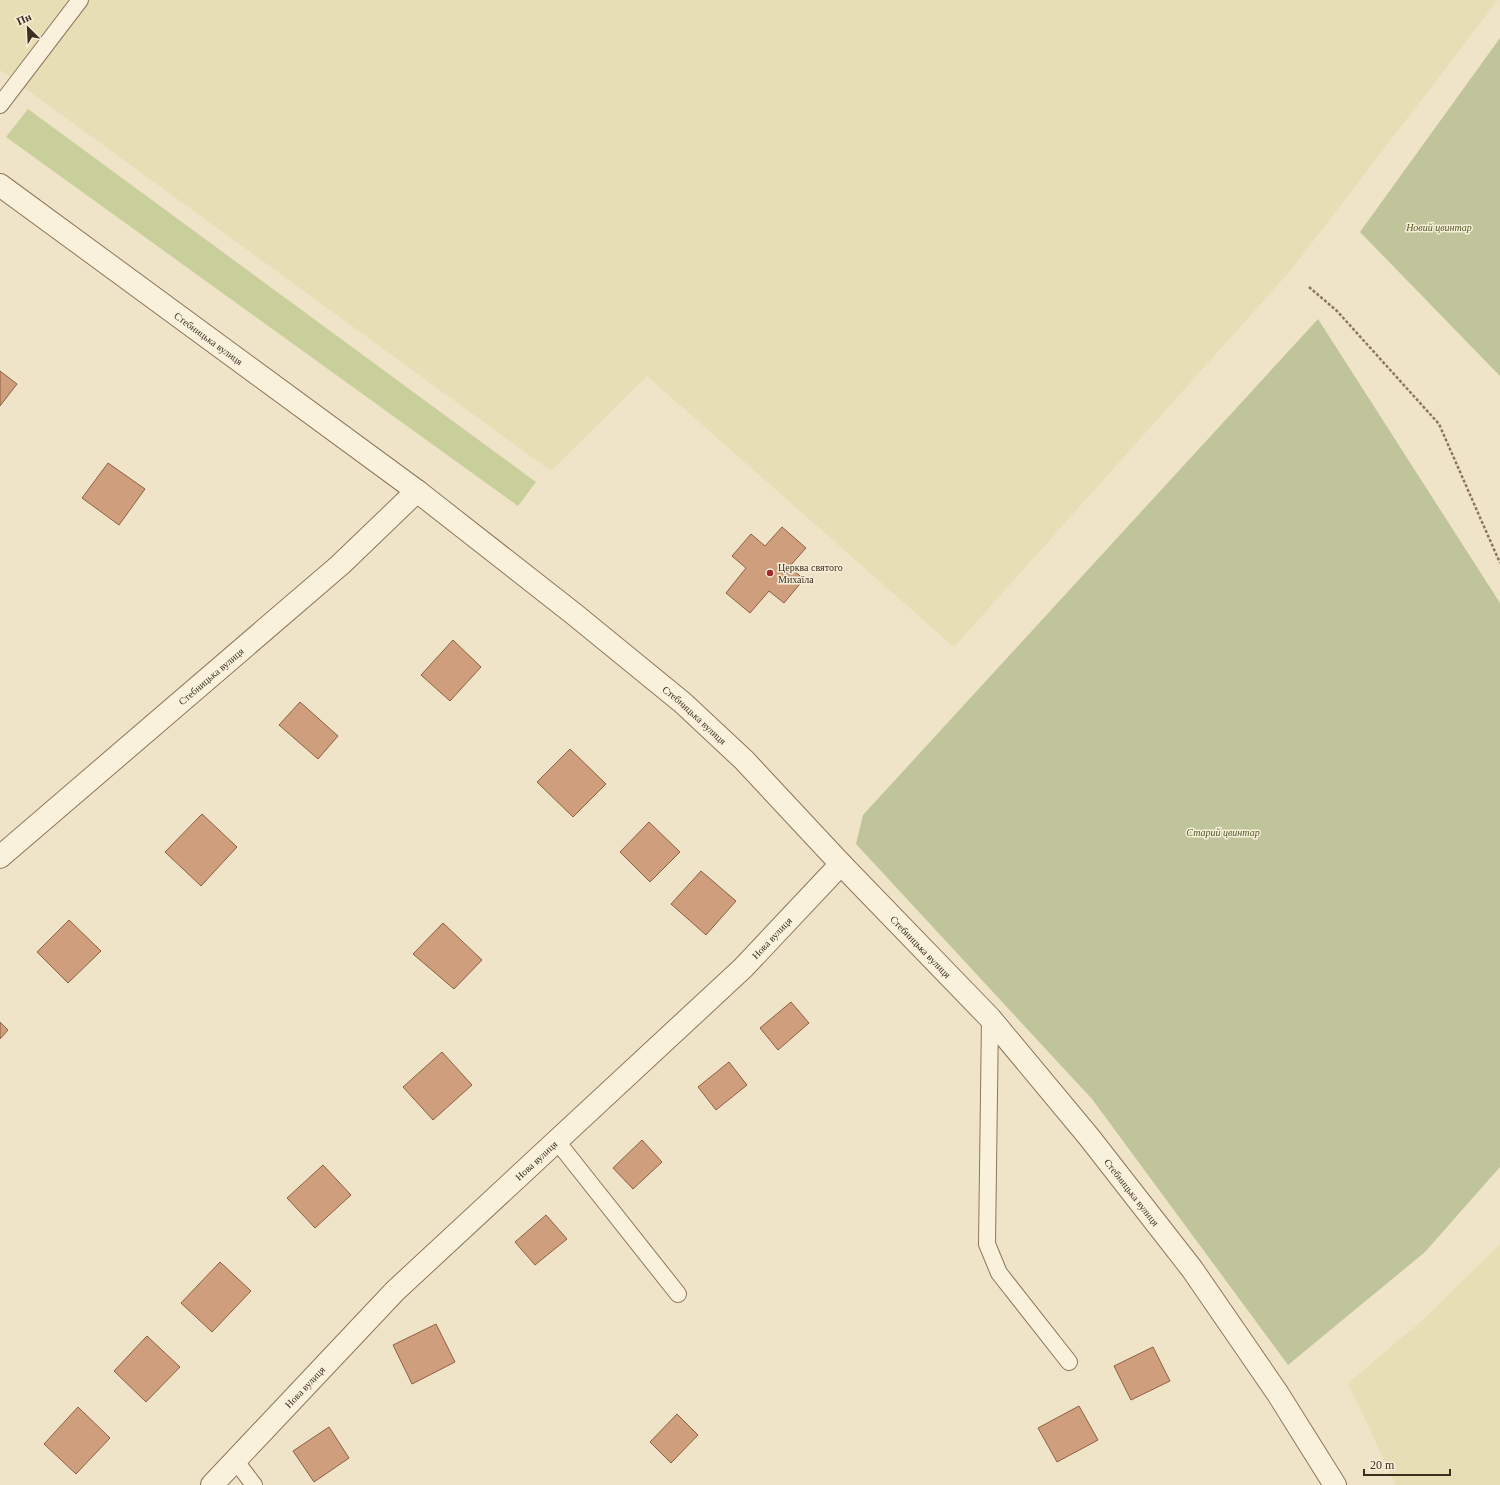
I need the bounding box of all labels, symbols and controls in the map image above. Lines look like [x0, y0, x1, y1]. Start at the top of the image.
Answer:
north arrow [8, 8, 48, 48]
text: Пн [15, 10, 34, 27]
park label: Новий цвинтар [1405, 222, 1472, 233]
street label: Стебницька вулиця [172, 310, 245, 368]
place label: Церква святого Михаїла [778, 562, 843, 585]
marker: Церква святого Михаїла [765, 568, 775, 578]
street label: Стебницька вулиця [177, 645, 246, 707]
street label: Стебницька вулиця [660, 684, 729, 747]
park label: Старий цвинтар [1186, 827, 1260, 838]
street label: Стебницька вулиця [888, 914, 953, 981]
street label: Нова вулиця [750, 915, 794, 961]
street label: Нова вулиця [513, 1138, 560, 1183]
street label: Стебницька вулиця [1102, 1157, 1161, 1228]
street label: Нова вулиця [283, 1364, 327, 1410]
scale bar [1364, 1451, 1450, 1477]
text: 20 m [1370, 1458, 1395, 1472]

